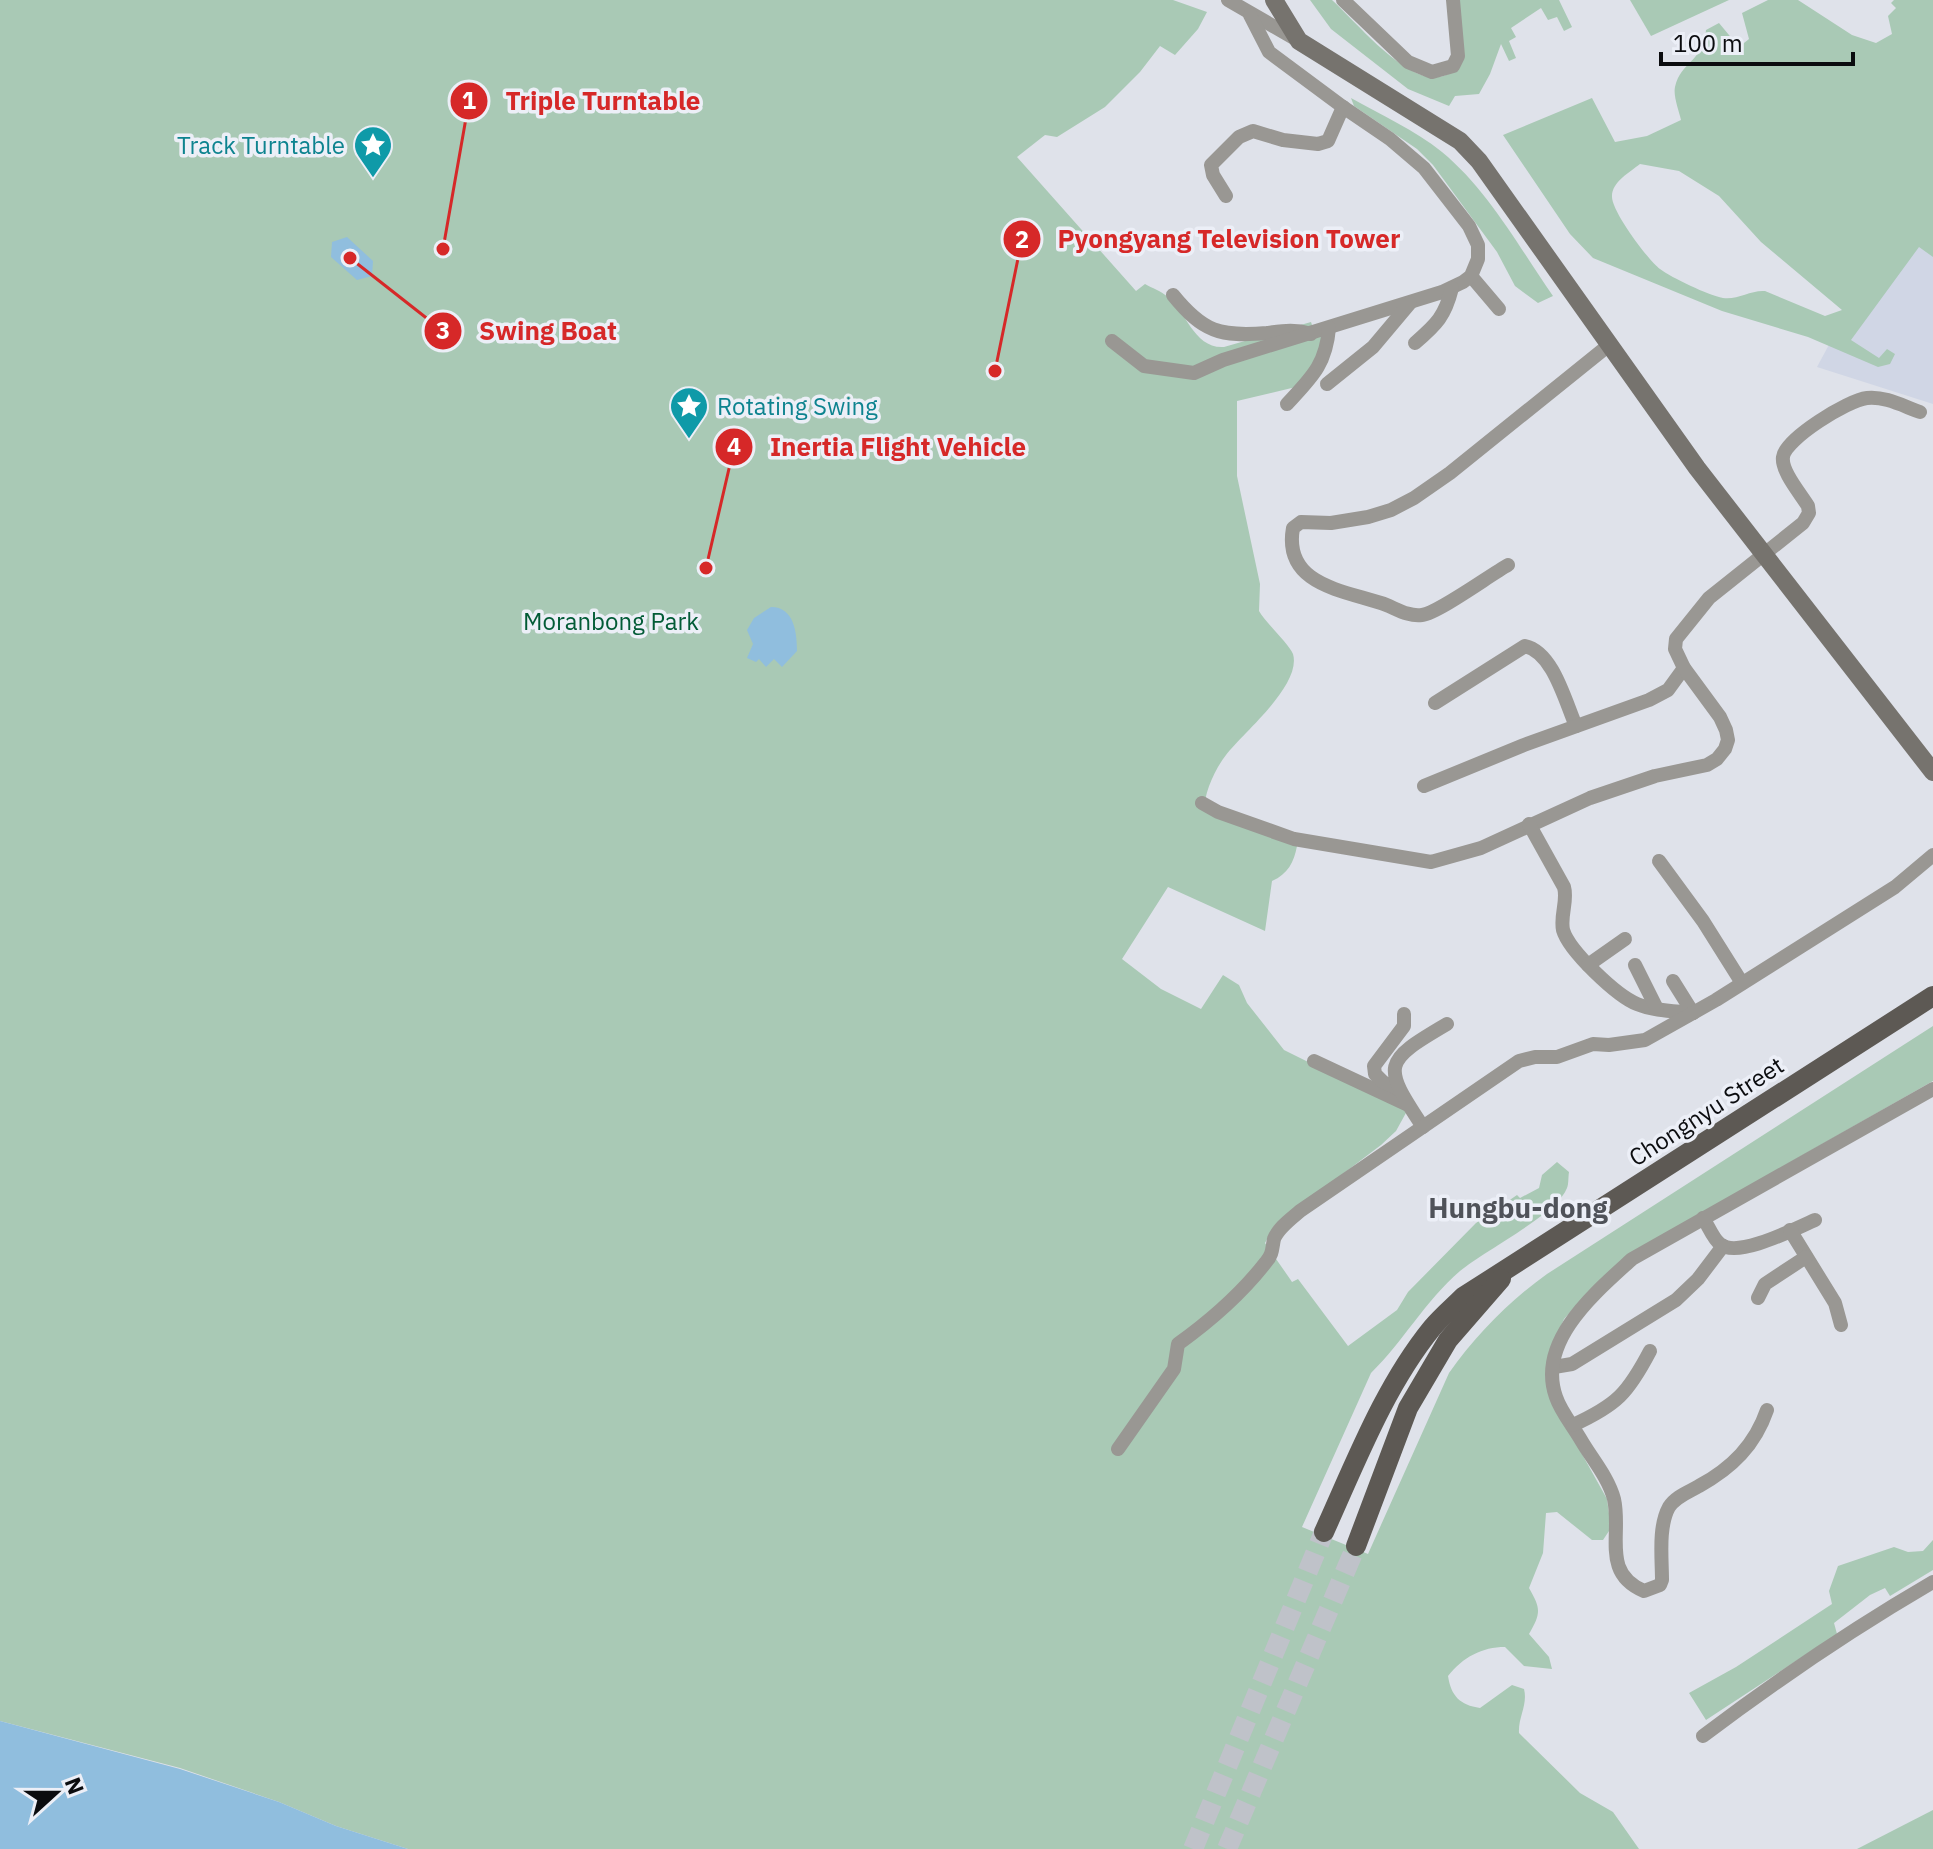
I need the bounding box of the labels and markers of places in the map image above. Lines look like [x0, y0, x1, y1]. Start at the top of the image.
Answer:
callout: Triple Turntable [449, 76, 716, 126]
place icon: Track Turntable [352, 124, 394, 179]
place label: Track Turntable [177, 129, 345, 161]
callout: Pyongyang Television Tower [1002, 214, 1417, 264]
callout: Swing Boat [423, 306, 633, 356]
place icon: Rotating Swing [668, 385, 710, 440]
place label: Rotating Swing [717, 390, 878, 422]
callout: Inertia Flight Vehicle [714, 422, 1043, 472]

